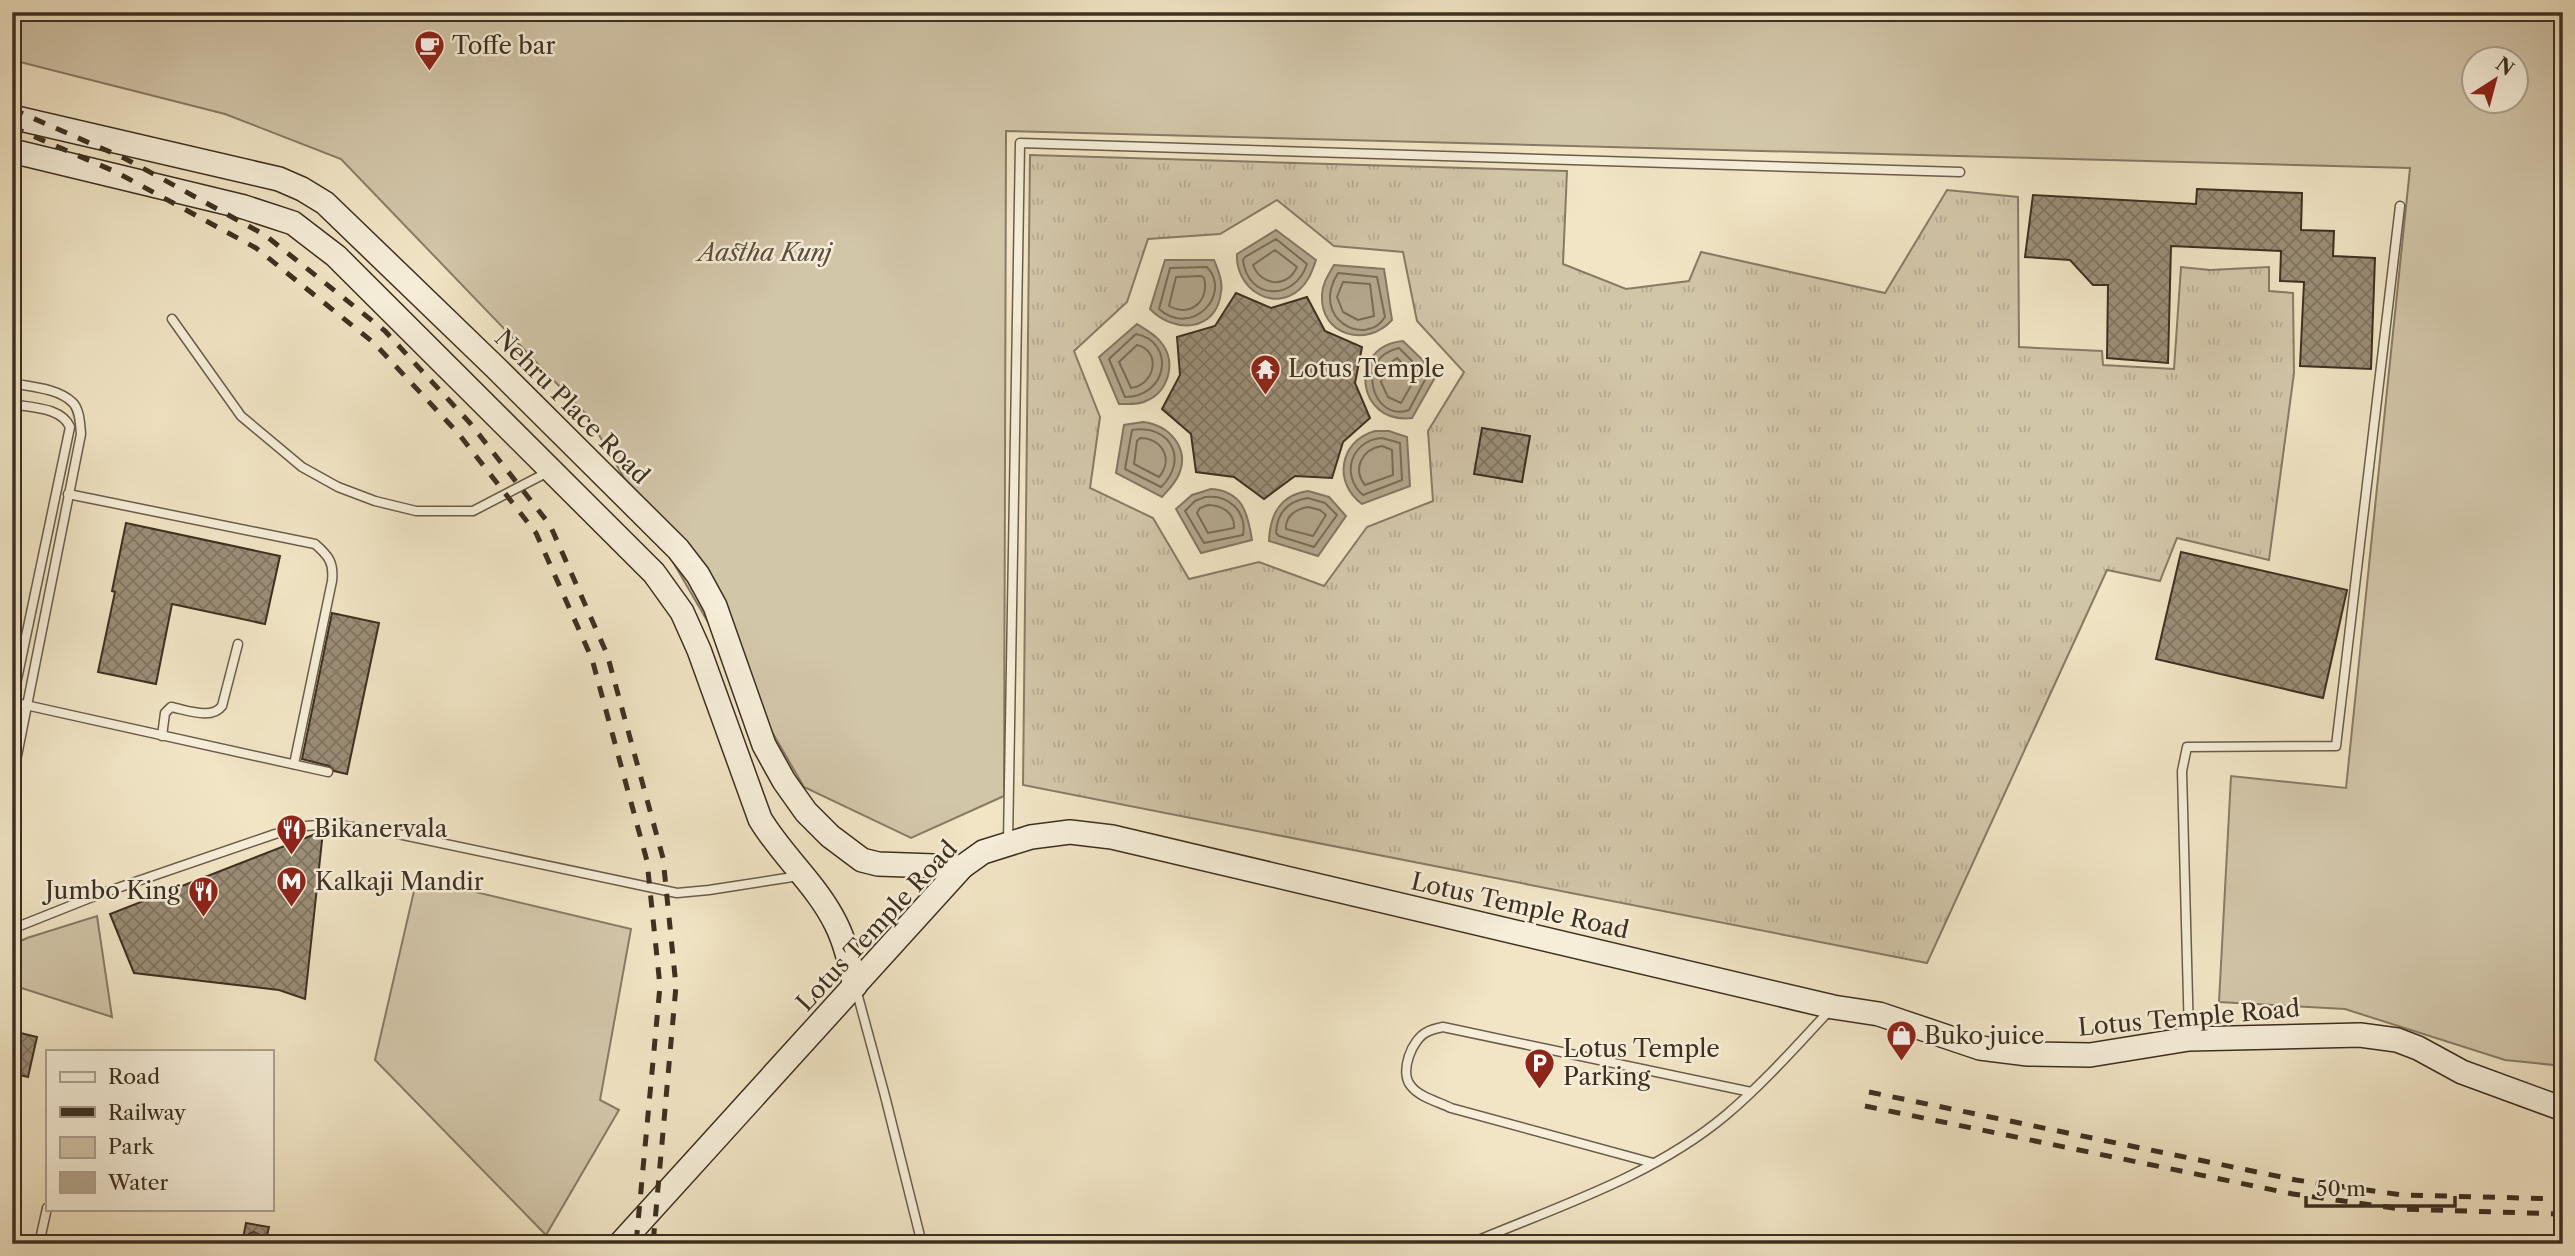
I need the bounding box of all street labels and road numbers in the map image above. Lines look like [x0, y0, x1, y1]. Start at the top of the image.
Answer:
street label: Nehru Place Road [489, 323, 656, 490]
street label: Lotus Temple Road [790, 834, 963, 1017]
street label: Lotus Temple Road [1408, 866, 1632, 945]
street label: Lotus Temple Road [2077, 993, 2301, 1042]

